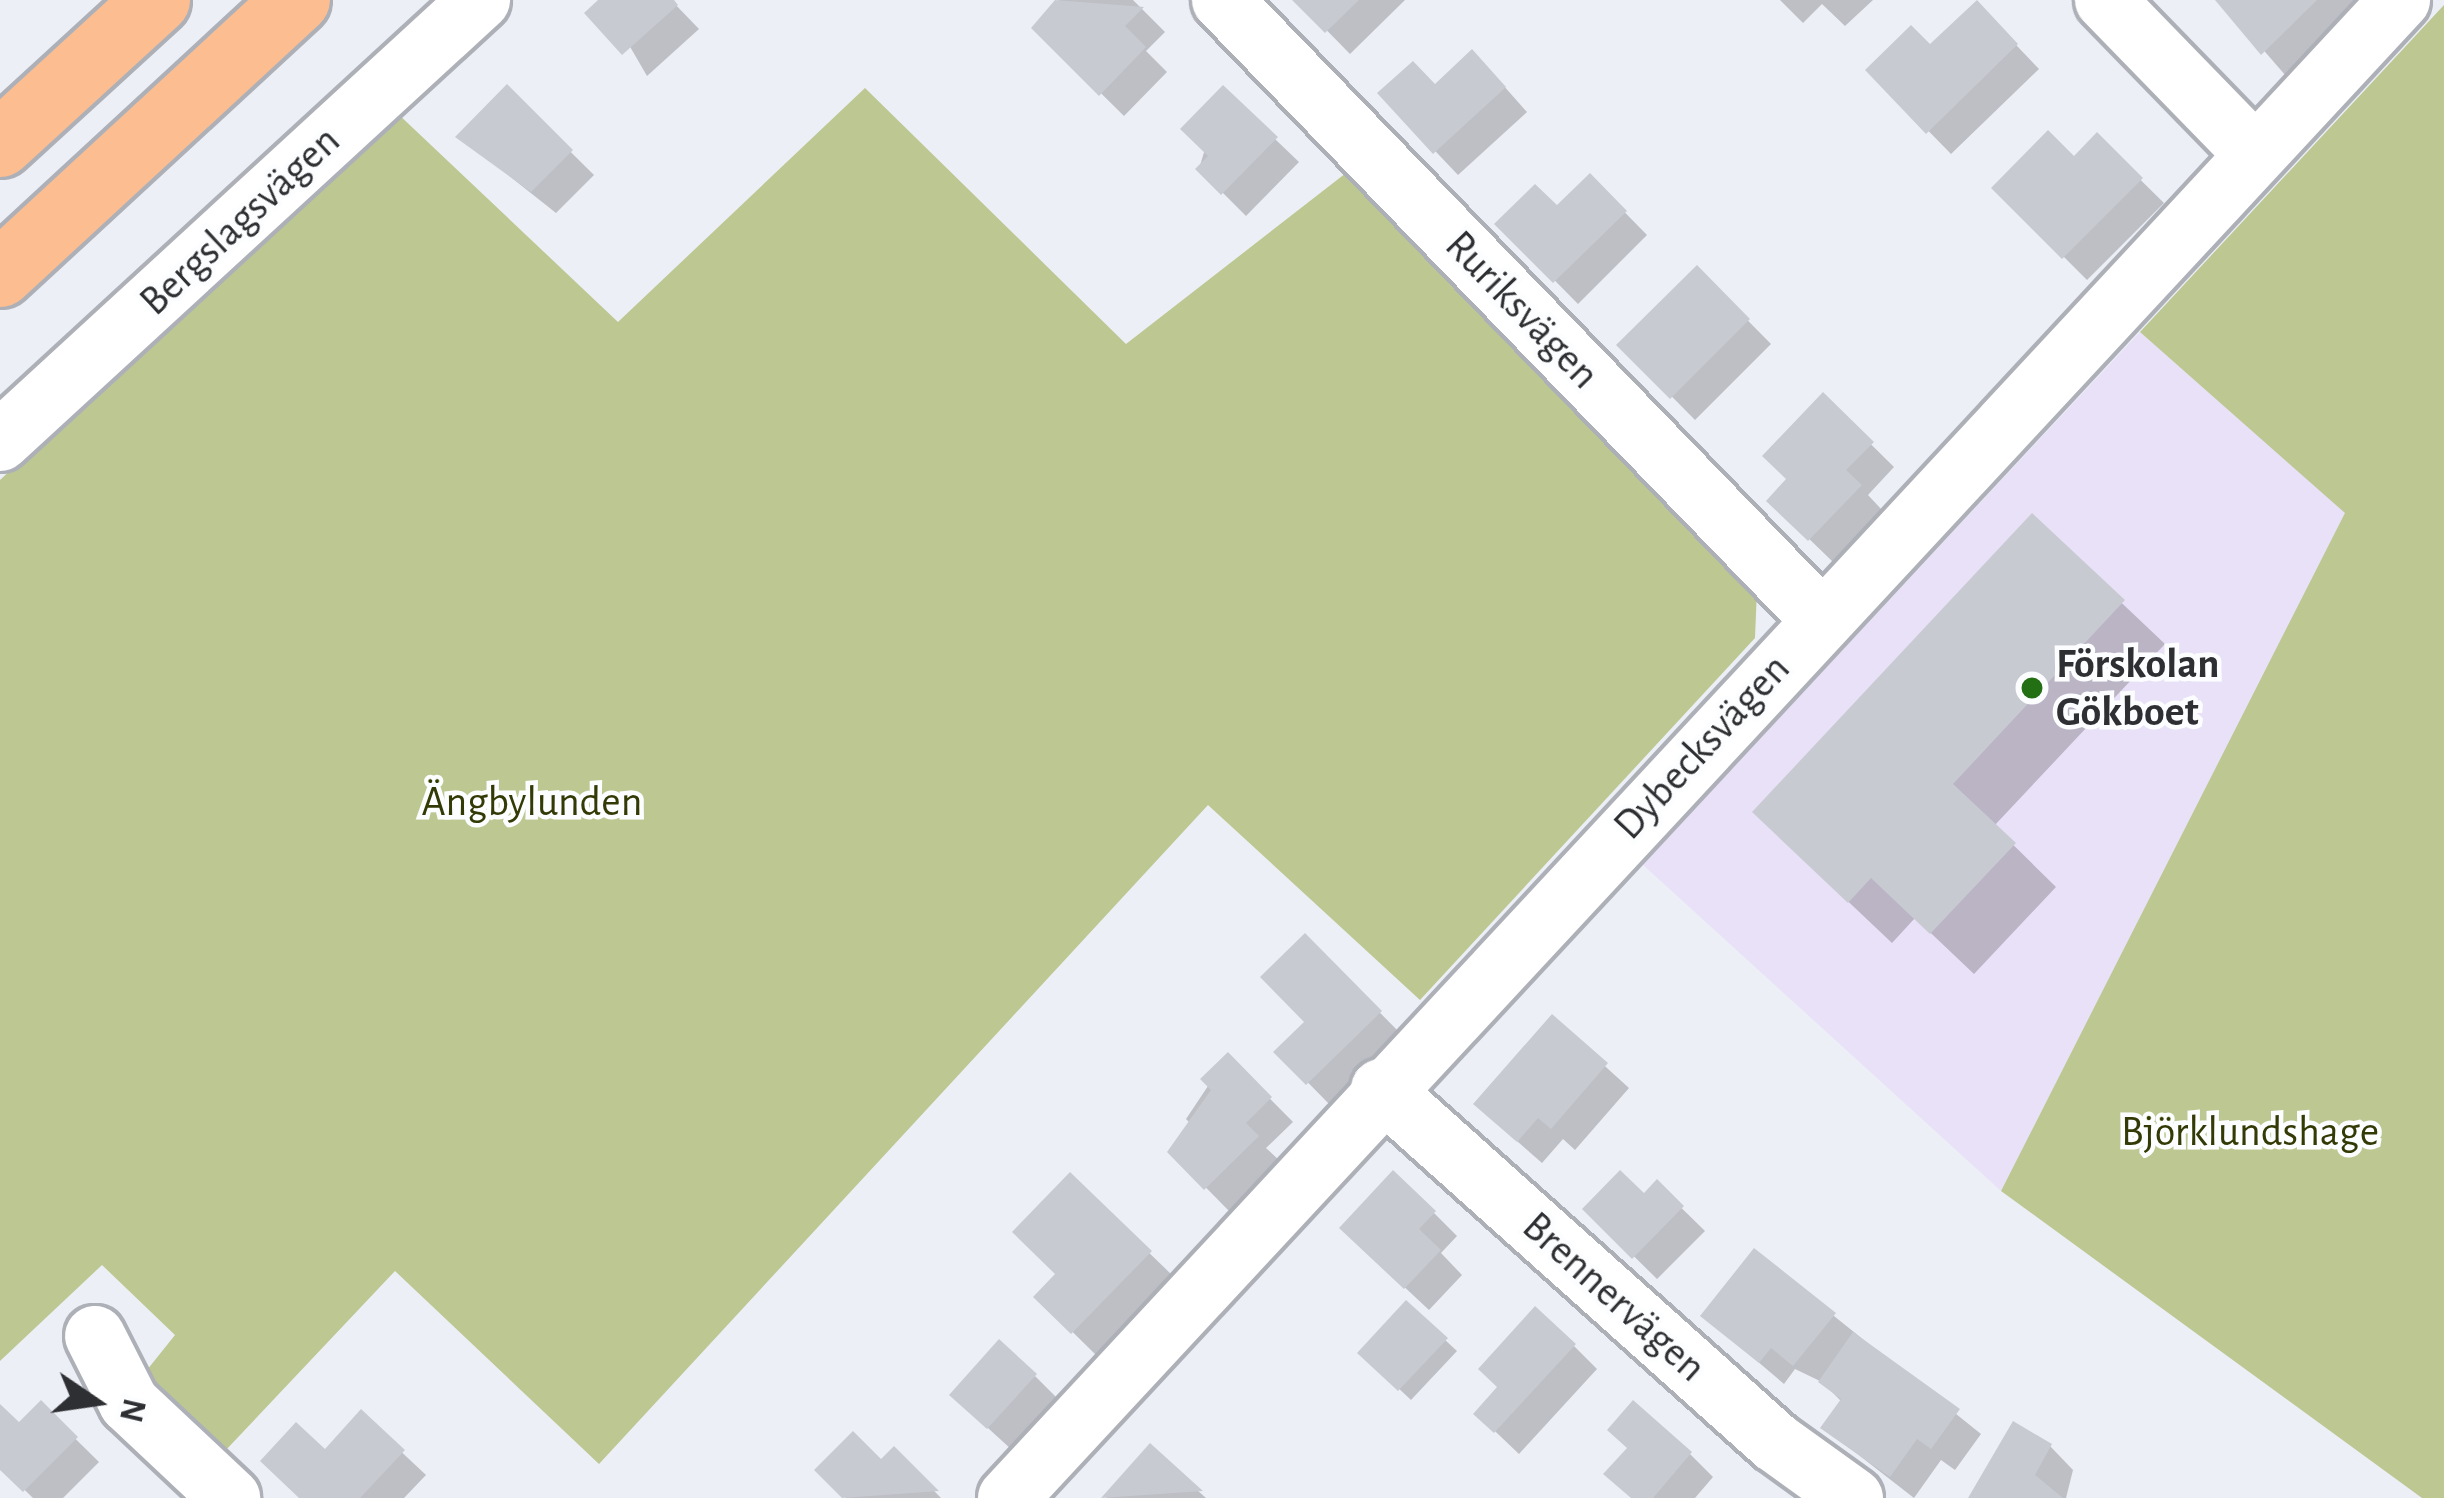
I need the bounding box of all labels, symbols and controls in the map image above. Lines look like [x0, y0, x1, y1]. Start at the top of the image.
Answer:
street label: Bergslagsvägen [130, 116, 350, 326]
street label: Ruriksvägen [1434, 221, 1610, 399]
place label: Förskolan Gökboet [2056, 639, 2219, 738]
street label: Dybecksvägen [1603, 644, 1801, 850]
marker: Förskolan Gökboet [2019, 675, 2045, 701]
park label: Ängbylunden [422, 777, 642, 827]
park label: Björklundshage [2121, 1107, 2379, 1157]
street label: Brennervägen [1512, 1202, 1716, 1392]
north arrow [36, 1342, 156, 1462]
text: N [113, 1395, 150, 1425]

